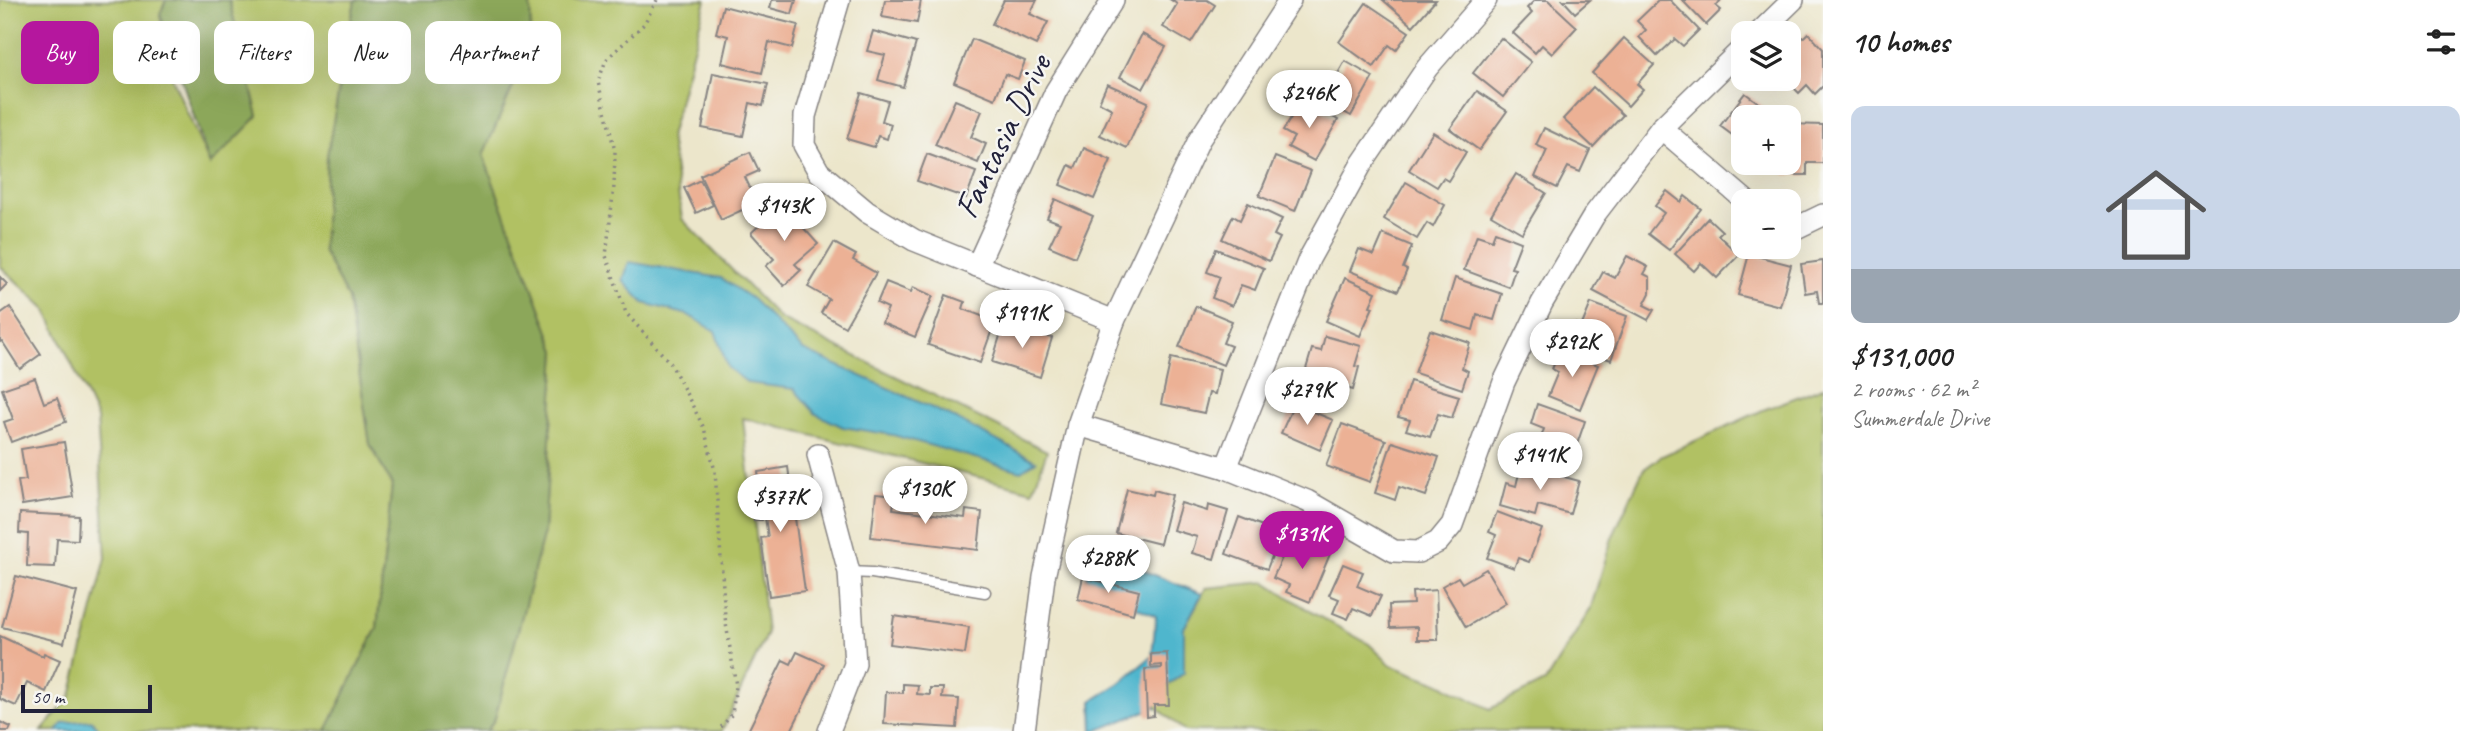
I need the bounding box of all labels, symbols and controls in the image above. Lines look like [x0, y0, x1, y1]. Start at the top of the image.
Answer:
chip: Buy [21, 21, 99, 84]
chip: Rent [113, 21, 200, 84]
chip: Filters [214, 21, 314, 84]
chip: New [328, 21, 411, 84]
chip: Apartment [425, 21, 561, 84]
map controls [1731, 21, 1801, 259]
button: layers [1731, 21, 1801, 91]
text: 10 homes [1851, 23, 1949, 61]
icon: filters [2422, 23, 2460, 61]
street label: Fantasia Drive [944, 45, 1062, 225]
pin: $246K [1260, 71, 1358, 130]
text: $246K [1282, 78, 1336, 107]
button: + [1731, 105, 1801, 175]
icon: home [2093, 152, 2219, 278]
pin: $143K [735, 184, 833, 243]
button: − [1731, 189, 1801, 259]
text: $143K [757, 191, 811, 220]
pin: $191K [973, 290, 1071, 350]
text: $191K [996, 298, 1048, 327]
pin: $292K [1523, 320, 1621, 379]
text: $292K [1546, 327, 1598, 356]
text: $131,000 [1851, 337, 1951, 375]
pin: $279K [1258, 368, 1356, 427]
text: $279K [1281, 375, 1333, 404]
text: 2 rooms · 62 m² [1851, 375, 1975, 404]
text: Summerdale Drive [1851, 404, 1989, 433]
pin: $141K [1491, 433, 1589, 492]
text: $141K [1513, 440, 1567, 469]
pin: $130K [876, 466, 974, 526]
text: $130K [898, 474, 952, 503]
pin: $377K [731, 475, 829, 534]
text: $377K [754, 482, 806, 511]
pin: $131K [1253, 512, 1351, 571]
text: $131K [1275, 519, 1329, 548]
pin: $288K [1059, 536, 1157, 595]
text: $288K [1081, 543, 1135, 572]
scale bar [21, 682, 152, 714]
text: 50 m [32, 685, 64, 709]

